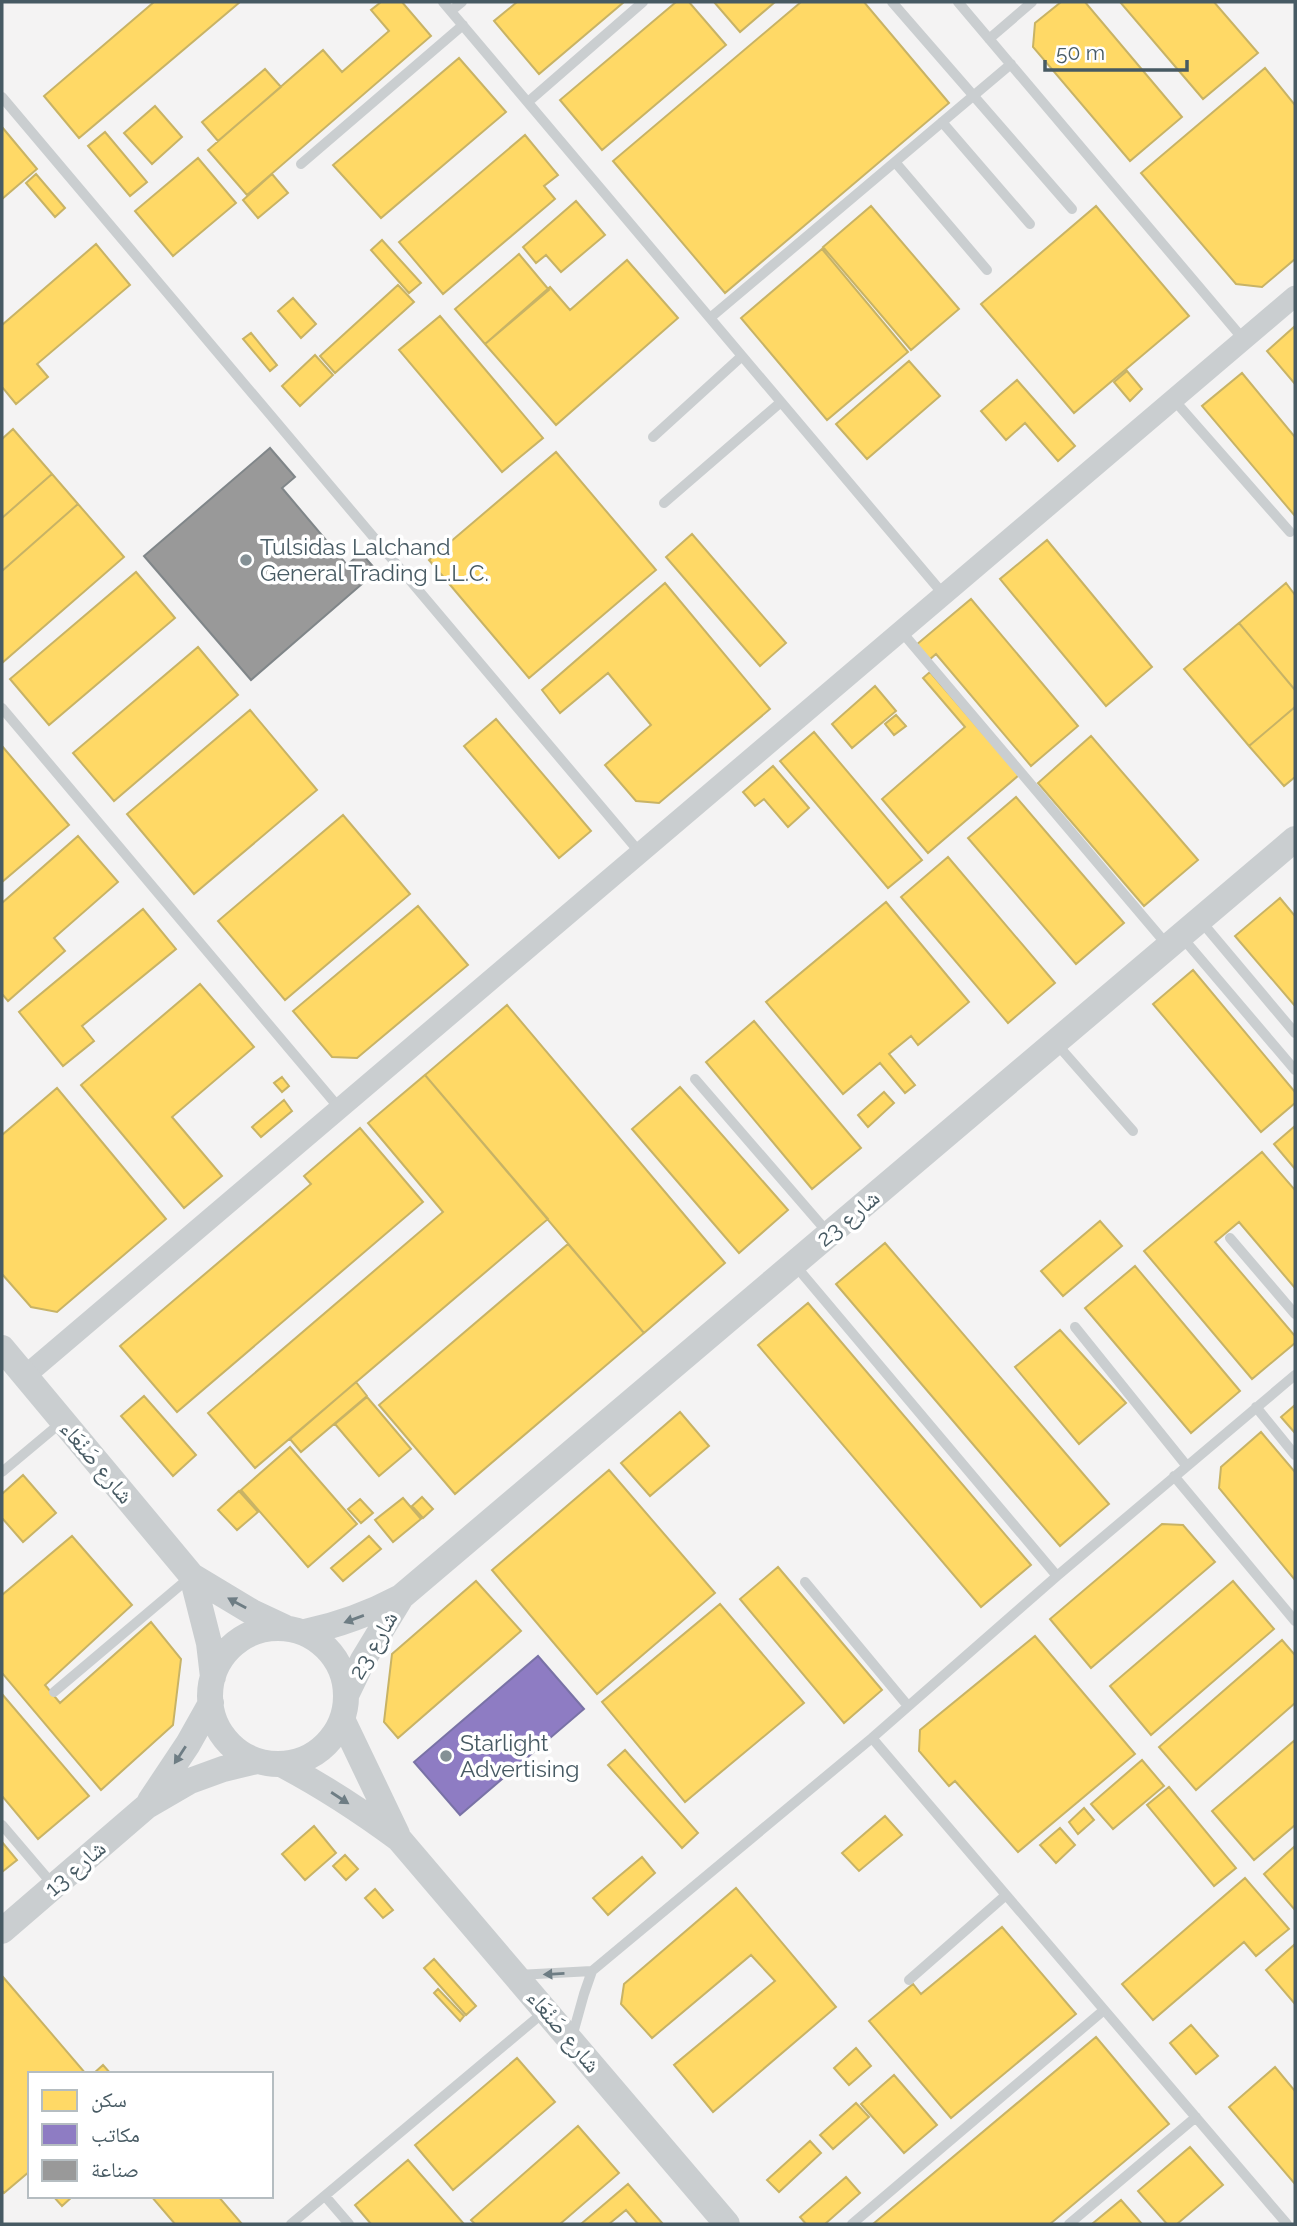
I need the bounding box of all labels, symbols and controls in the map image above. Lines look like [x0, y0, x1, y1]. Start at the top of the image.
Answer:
scale bar [1045, 28, 1187, 72]
text: 50 m [1056, 40, 1105, 65]
place label: Tulsidas Lalchand General Trading L.L.C. [260, 533, 489, 586]
marker: Tulsidas Lalchand General Trading L.L.C. [238, 552, 254, 568]
street label: شارع 23 [811, 1184, 886, 1253]
street label: شارع صَنْعَاء [53, 1415, 140, 1510]
one-way arrow [227, 1597, 247, 1609]
street label: شارع 23 [342, 1606, 404, 1684]
one-way arrow [344, 1614, 365, 1625]
place label: Starlight Advertising [460, 1729, 579, 1782]
one-way arrow [173, 1746, 187, 1764]
marker: Starlight Advertising [438, 1748, 454, 1764]
one-way arrow [331, 1791, 350, 1804]
street label: شارع 13 [39, 1834, 112, 1903]
one-way arrow [543, 1969, 565, 1980]
street label: شارع صَنْعَاء [520, 1984, 607, 2079]
legend [28, 2072, 273, 2198]
text: سكن [91, 2087, 127, 2113]
text: مكاتب [91, 2122, 140, 2147]
text: صناعة [91, 2157, 139, 2182]

